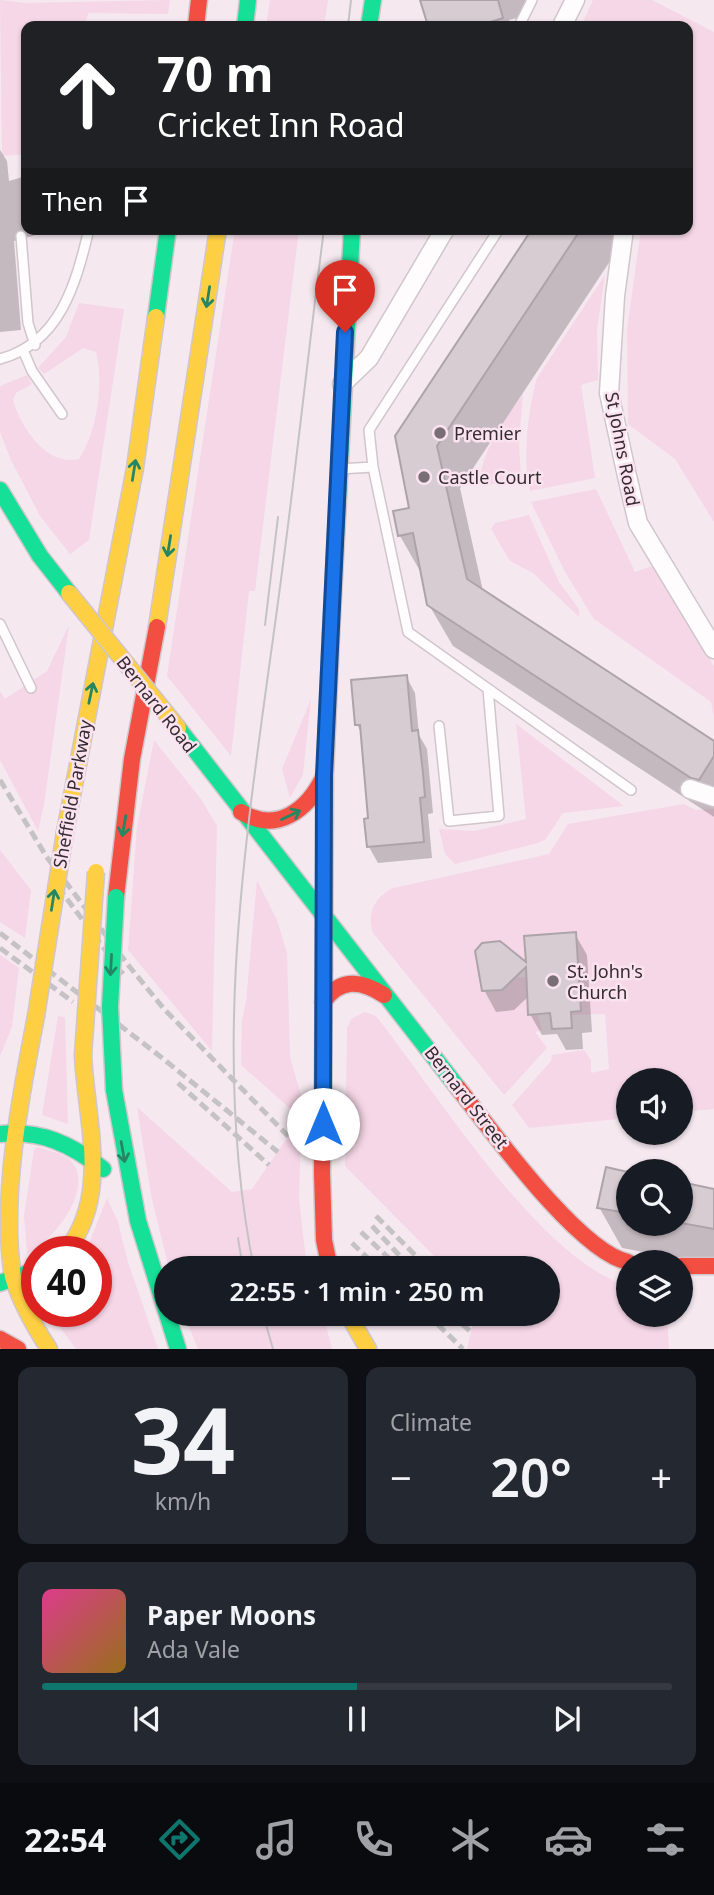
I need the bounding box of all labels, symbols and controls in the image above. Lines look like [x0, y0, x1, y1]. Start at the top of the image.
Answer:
text: 70 m [157, 40, 274, 106]
icon: ahead [42, 49, 133, 140]
text: Cricket Inn Road [157, 103, 405, 146]
icon: arrive [117, 182, 155, 220]
text: Then [42, 183, 103, 219]
pin [315, 260, 375, 332]
icon: arrive [326, 271, 364, 309]
one-way arrow [201, 285, 214, 308]
street label: St Johns Road [600, 390, 646, 508]
place label: Premier [454, 421, 522, 445]
marker: Premier [432, 425, 448, 441]
one-way arrow [128, 459, 141, 481]
place label: Castle Court [438, 465, 542, 489]
marker: Castle Court [416, 469, 432, 485]
one-way arrow [162, 534, 175, 557]
street label: Bernard Road [112, 651, 202, 757]
one-way arrow [85, 682, 98, 705]
street label: Sheffield Parkway [47, 717, 97, 870]
one-way arrow [280, 808, 301, 821]
one-way arrow [117, 814, 130, 837]
one-way arrow [47, 889, 60, 912]
one-way arrow [105, 954, 118, 977]
place label: St. John's Church [567, 959, 643, 1004]
marker: St. John's Church [545, 973, 561, 989]
street label: Bernard Street [419, 1041, 515, 1153]
map controls [616, 1068, 693, 1327]
button: sound [616, 1068, 693, 1145]
position arrow [286, 1087, 360, 1161]
one-way arrow [117, 1140, 130, 1162]
button: search [616, 1159, 693, 1236]
speed limit sign: 40 [21, 1236, 112, 1327]
button: layers [616, 1250, 693, 1327]
text: 22:55 · 1 min · 250 m [230, 1273, 484, 1309]
text: 34 [131, 1377, 235, 1501]
text: Climate [390, 1406, 472, 1438]
text: 20° [490, 1441, 572, 1512]
text: − [390, 1451, 412, 1503]
text: + [650, 1451, 672, 1503]
text: km/h [155, 1485, 211, 1517]
text: Paper Moons [147, 1597, 316, 1633]
text: Ada Vale [147, 1633, 240, 1665]
icon: previous [128, 1700, 166, 1738]
icon: pause [338, 1700, 376, 1738]
icon: next [548, 1700, 586, 1738]
icon: directions [155, 1815, 204, 1864]
icon: music [252, 1815, 301, 1864]
icon: phone [349, 1815, 398, 1864]
icon: climate [446, 1815, 495, 1864]
icon: car [544, 1815, 593, 1864]
icon: filters [641, 1815, 690, 1864]
text: 22:54 [24, 1818, 106, 1861]

